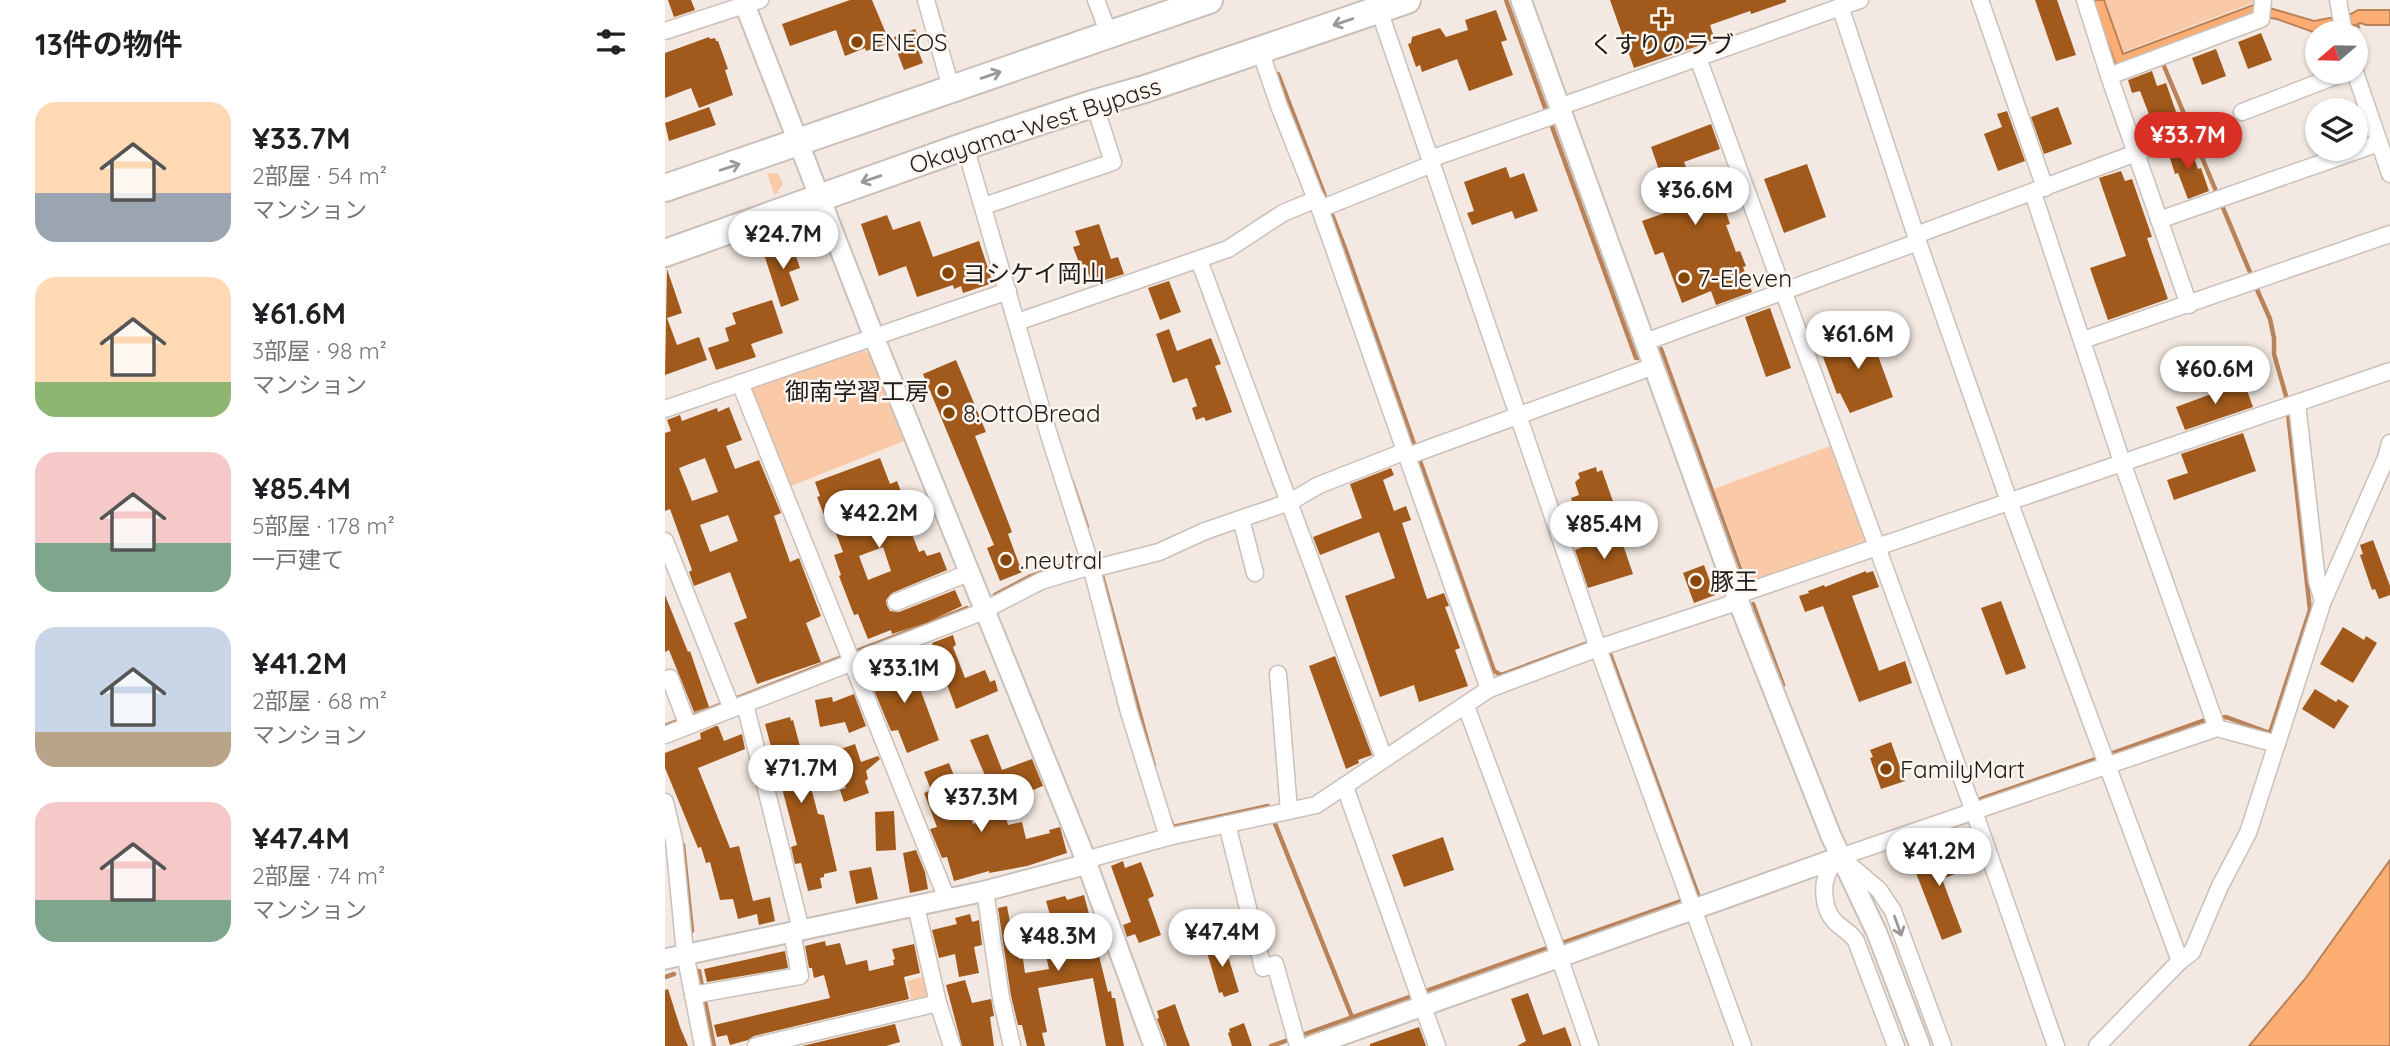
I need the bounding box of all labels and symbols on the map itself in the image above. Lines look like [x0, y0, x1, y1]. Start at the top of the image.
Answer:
marker: くすりのラブ [1654, 11, 1670, 27]
one-way arrow [1332, 17, 1354, 29]
north arrow [2305, 21, 2368, 84]
place label: ENEOS [871, 27, 948, 57]
place label: くすりのラブ [1590, 29, 1734, 59]
marker: ENEOS [849, 34, 865, 50]
one-way arrow [979, 67, 1001, 80]
street label: Okayama-West Bypass [905, 70, 1165, 180]
pin: ¥33.7M [2131, 113, 2245, 172]
one-way arrow [719, 160, 741, 173]
pin: ¥36.6M [1638, 168, 1752, 227]
one-way arrow [860, 173, 882, 186]
pin: ¥24.7M [726, 212, 840, 271]
place label: ヨシケイ岡山 [962, 258, 1106, 288]
place label: 7-Eleven [1698, 263, 1792, 293]
marker: ヨシケイ岡山 [940, 265, 956, 281]
marker: 7-Eleven [1676, 270, 1692, 286]
pin: ¥61.6M [1801, 312, 1915, 371]
pin: ¥60.6M [2158, 346, 2272, 406]
place label: 御南学習工房 [785, 376, 929, 406]
marker: 御南学習工房 [935, 383, 951, 399]
place label: 8.OttOBread [963, 398, 1100, 428]
marker: 8.OttOBread [941, 405, 957, 421]
pin: ¥42.2M [822, 490, 936, 550]
pin: ¥85.4M [1547, 502, 1661, 561]
place label: .neutral [1020, 545, 1103, 575]
marker: .neutral [998, 552, 1014, 568]
place label: 豚王 [1710, 566, 1758, 596]
marker: 豚王 [1688, 573, 1704, 589]
pin: ¥33.1M [847, 646, 961, 705]
pin: ¥71.7M [744, 746, 858, 805]
place label: FamilyMart [1900, 754, 2025, 784]
marker: FamilyMart [1878, 761, 1894, 777]
pin: ¥37.3M [924, 774, 1038, 834]
pin: ¥41.2M [1882, 828, 1996, 888]
pin: ¥47.4M [1165, 909, 1279, 969]
pin: ¥48.3M [1001, 914, 1115, 973]
one-way arrow [1893, 915, 1906, 937]

